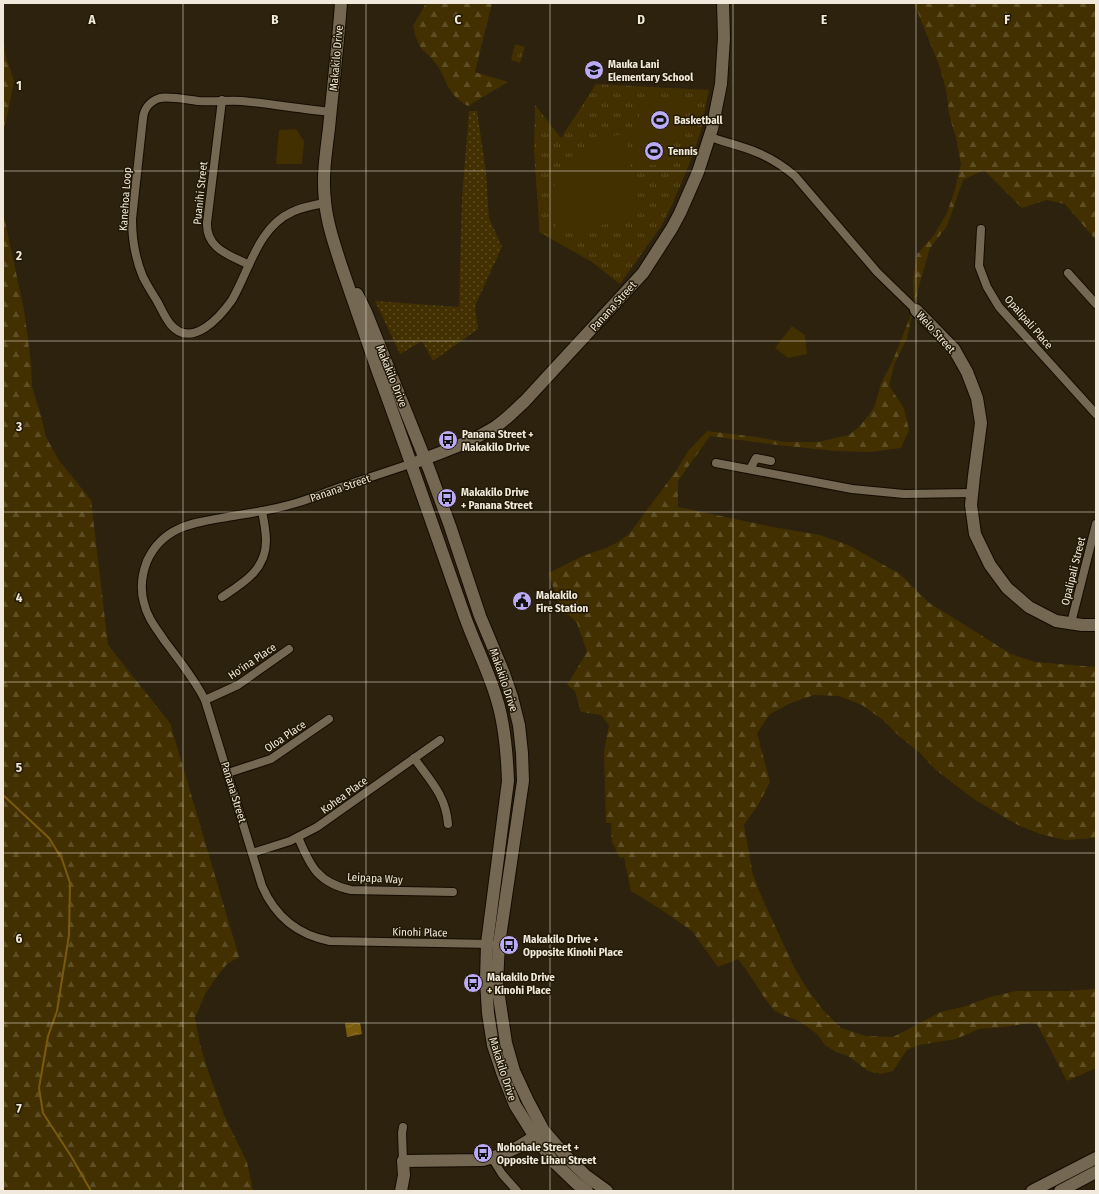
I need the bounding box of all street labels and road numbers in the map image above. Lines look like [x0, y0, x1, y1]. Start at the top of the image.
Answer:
street label: Makakilo Drive [327, 25, 346, 91]
street label: Puanihi Street [191, 160, 210, 225]
street label: Kanehoa Loop [117, 167, 134, 231]
street label: Panana Street [588, 278, 639, 334]
street label: Opalipali Place [1002, 293, 1055, 352]
street label: Welo Street [913, 309, 958, 356]
street label: Makakilo Drive [373, 343, 410, 409]
street label: Panana Street [308, 472, 372, 505]
street label: Opalipali Street [1059, 535, 1088, 607]
street label: Ho'ina Place [226, 641, 279, 682]
street label: Makakilo Drive [487, 647, 520, 713]
street label: Oloa Place [262, 718, 308, 755]
street label: Panana Street [218, 760, 249, 824]
street label: Kohea Place [318, 774, 370, 817]
street label: Leipapa Way [347, 871, 403, 886]
street label: Kinohi Place [392, 926, 448, 939]
street label: Makakilo Drive [486, 1036, 519, 1103]

